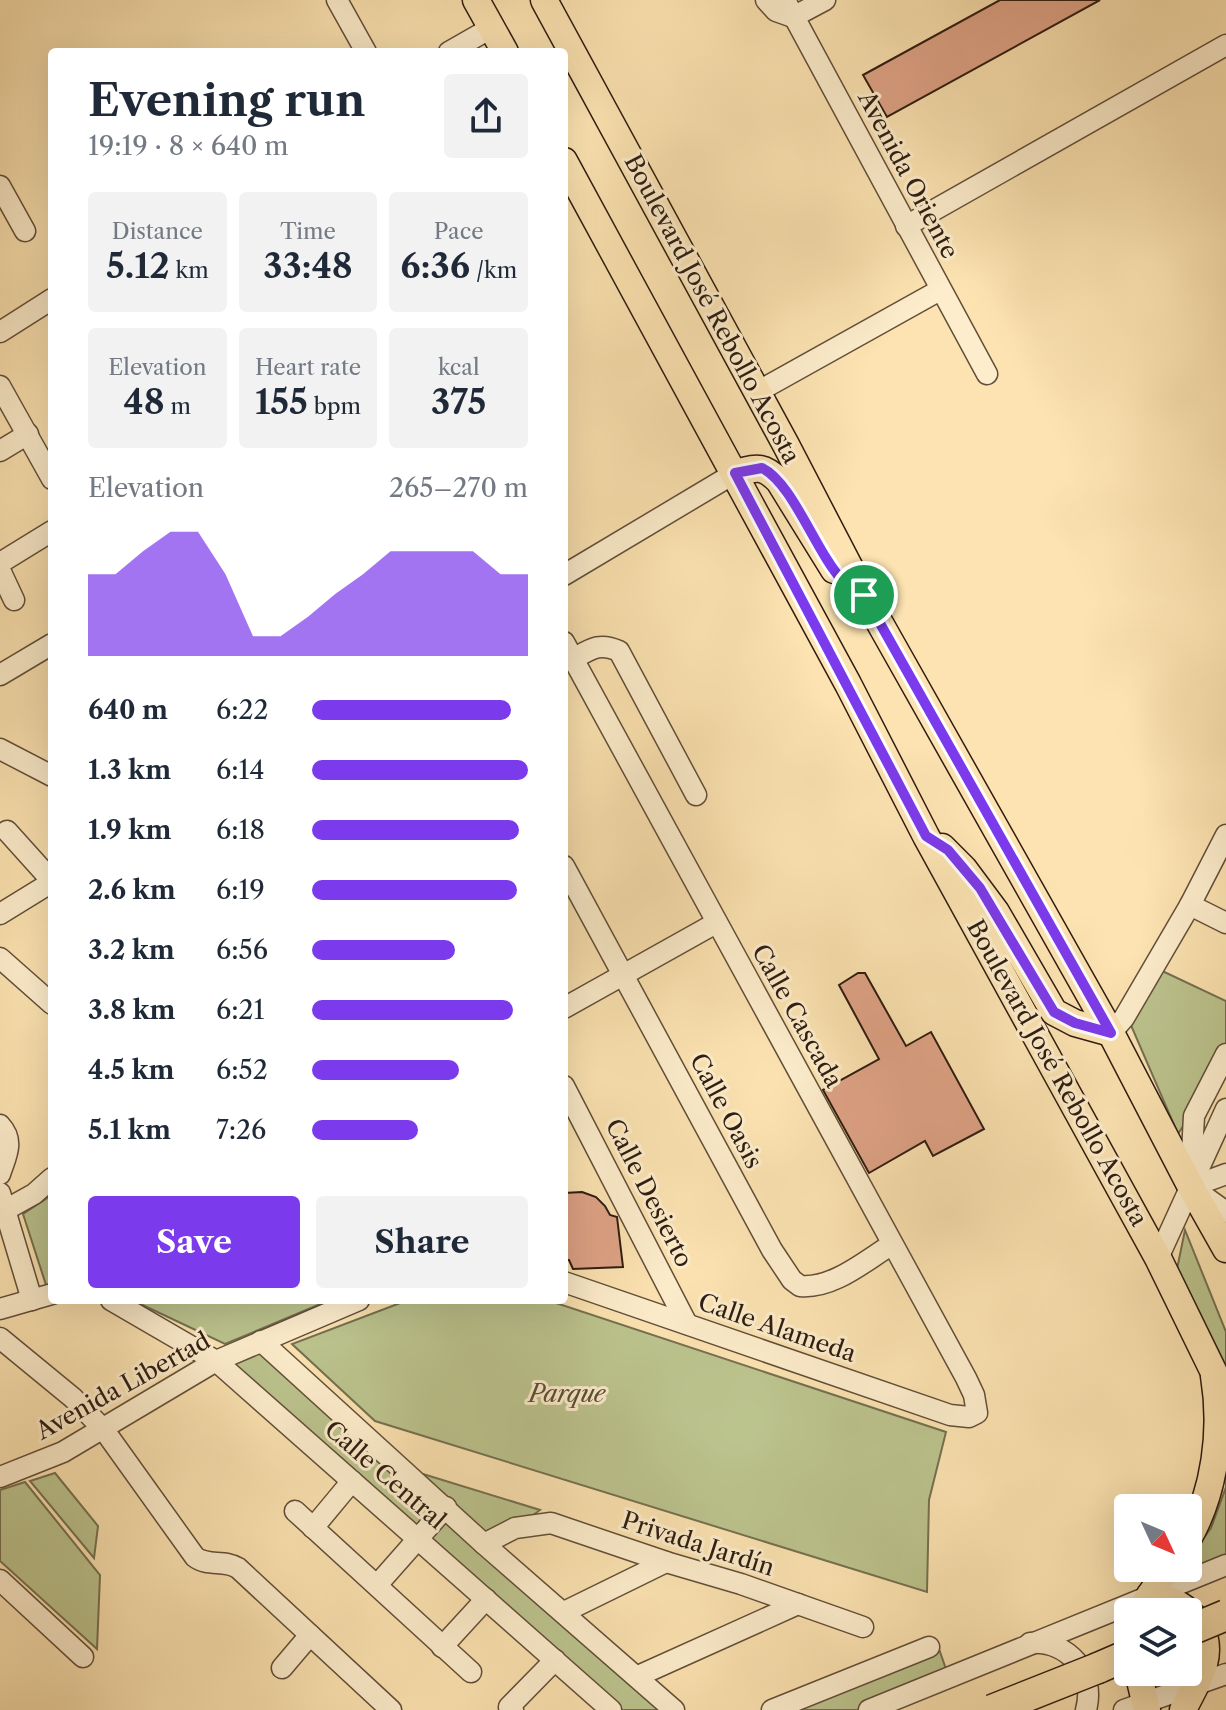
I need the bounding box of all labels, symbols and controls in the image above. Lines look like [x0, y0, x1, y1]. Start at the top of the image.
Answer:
text: Evening run [88, 73, 365, 127]
button: share [444, 74, 528, 158]
street label: Avenida Oriente [852, 85, 965, 263]
text: 19:19 · 8 × 640 m [88, 130, 289, 162]
street label: Boulevard José Rebollo Acosta [618, 149, 807, 469]
text: Distance [112, 218, 203, 245]
text: Time [280, 218, 336, 245]
text: Pace [434, 218, 484, 245]
text: 5.12 [106, 245, 170, 287]
text: 33:48 [263, 245, 353, 287]
text: 6:36 [400, 245, 470, 287]
text: km [170, 257, 209, 284]
text: /km [470, 257, 517, 284]
text: Elevation [108, 354, 206, 381]
text: Heart rate [255, 354, 361, 381]
text: kcal [438, 354, 479, 381]
text: 48 [124, 381, 165, 423]
text: 155 [255, 381, 308, 423]
text: 375 [431, 381, 486, 423]
text: m [165, 393, 191, 420]
text: bpm [308, 393, 361, 420]
text: Elevation [88, 472, 204, 504]
text: 265–270 m [389, 472, 528, 504]
pin [830, 561, 898, 629]
icon: arrive [842, 573, 886, 617]
text: 640 m [88, 694, 168, 726]
text: 6:22 [216, 694, 268, 726]
text: 1.3 km [88, 754, 171, 786]
text: 6:14 [216, 754, 264, 786]
text: 1.9 km [88, 814, 171, 846]
text: 6:18 [216, 814, 265, 846]
text: 2.6 km [88, 874, 176, 906]
text: 6:19 [216, 874, 265, 906]
street label: Boulevard José Rebollo Acosta [961, 914, 1154, 1231]
text: 3.2 km [88, 934, 175, 966]
text: 6:56 [216, 934, 268, 966]
street label: Calle Cascada [746, 939, 849, 1093]
text: 3.8 km [88, 994, 175, 1026]
text: 6:21 [216, 994, 264, 1026]
street label: Calle Oasis [684, 1048, 769, 1173]
text: 4.5 km [88, 1054, 175, 1086]
text: 6:52 [216, 1054, 268, 1086]
text: 5.1 km [88, 1114, 171, 1146]
text: 7:26 [216, 1114, 266, 1146]
street label: Calle Desierto [600, 1114, 699, 1272]
button: Save [88, 1196, 300, 1288]
button: Share [316, 1196, 528, 1288]
street label: Calle Alameda [694, 1287, 860, 1368]
street label: Avenida Libertad [30, 1326, 215, 1446]
park label: Parque [527, 1379, 607, 1408]
street label: Calle Central [319, 1414, 452, 1535]
north arrow [1114, 1494, 1202, 1582]
map controls [1114, 1494, 1202, 1686]
street label: Privada Jardín [618, 1505, 778, 1582]
button: layers [1114, 1598, 1202, 1686]

